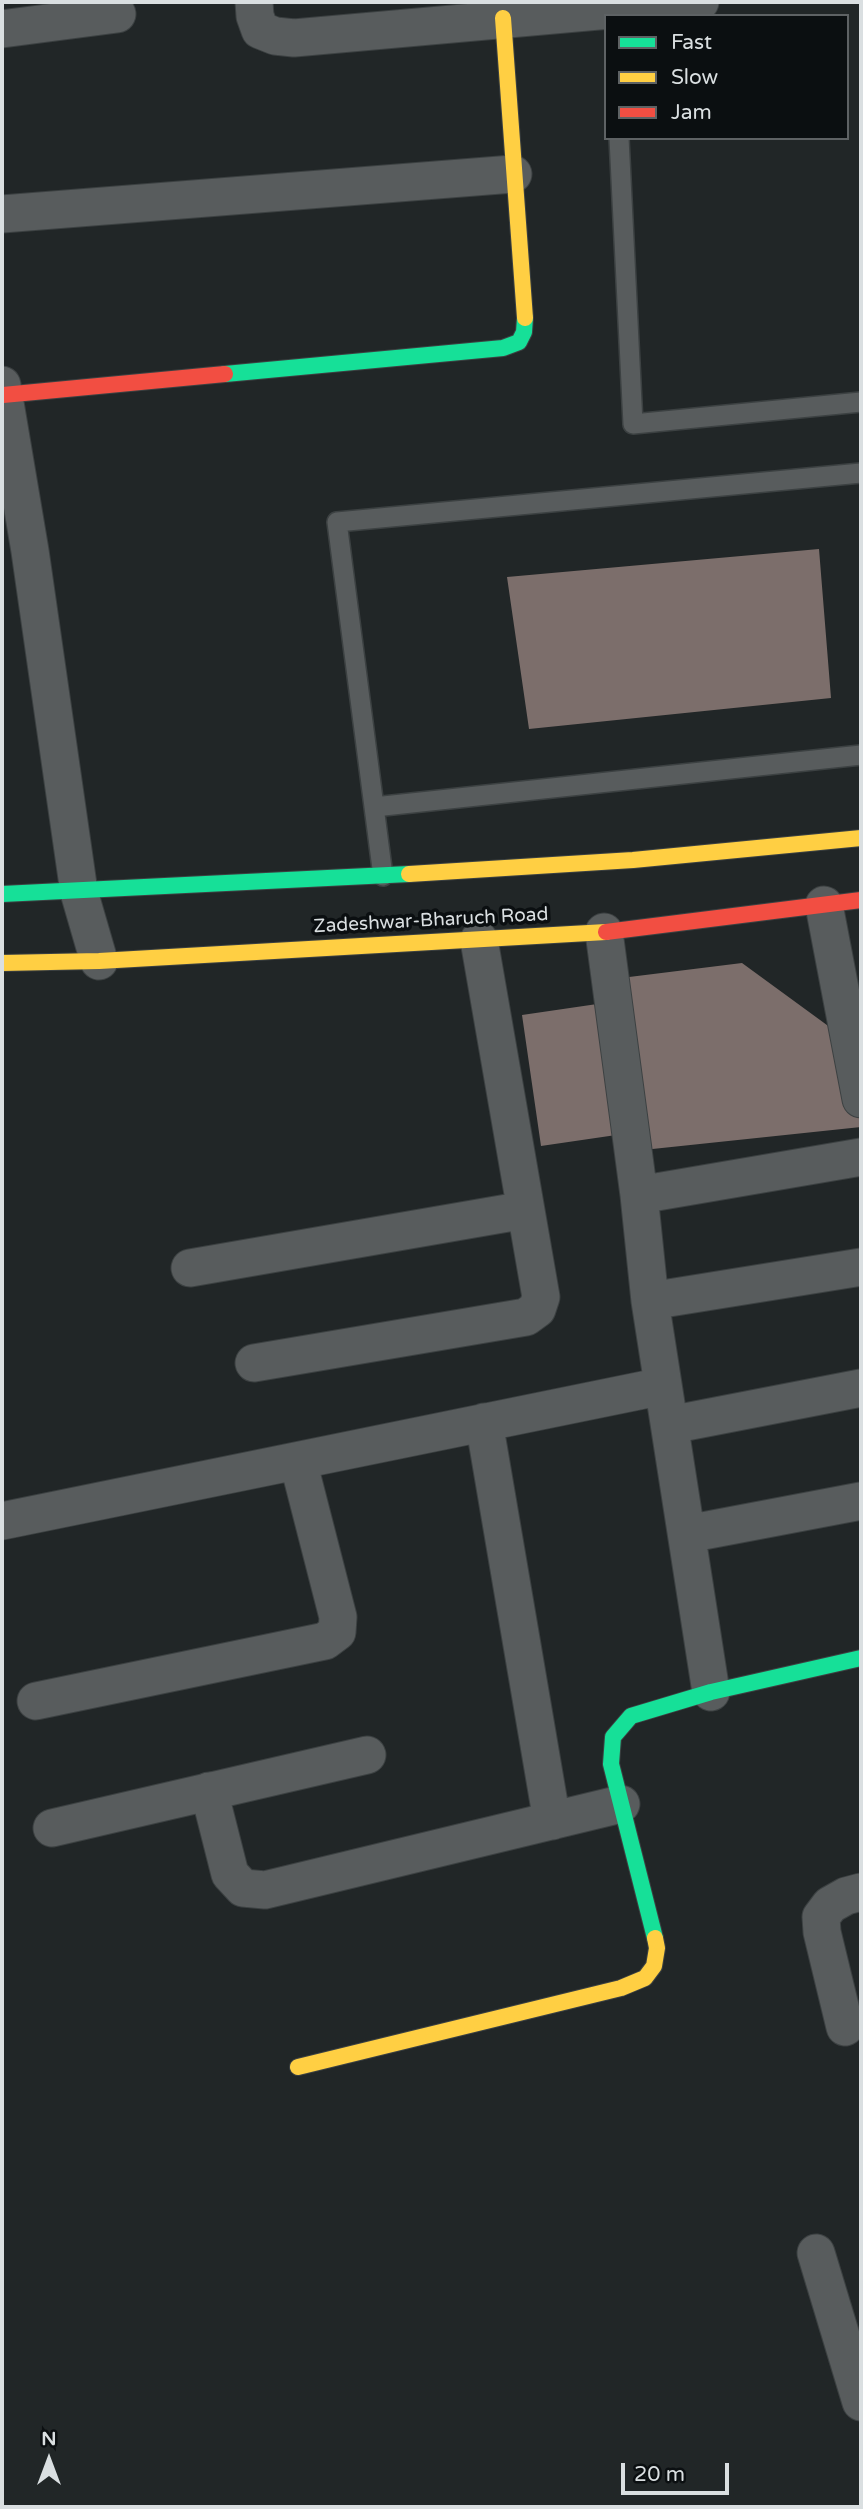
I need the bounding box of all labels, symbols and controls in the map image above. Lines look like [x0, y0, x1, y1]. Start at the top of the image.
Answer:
legend [604, 14, 849, 140]
text: Fast [671, 30, 712, 55]
text: Slow [671, 65, 718, 90]
text: Jam [671, 100, 712, 125]
street label: Zadeshwar-Bharuch Road [313, 903, 549, 939]
north arrow [14, 2425, 84, 2495]
text: N [41, 2428, 57, 2450]
scale bar [625, 2450, 734, 2494]
text: 20 m [634, 2462, 685, 2487]

